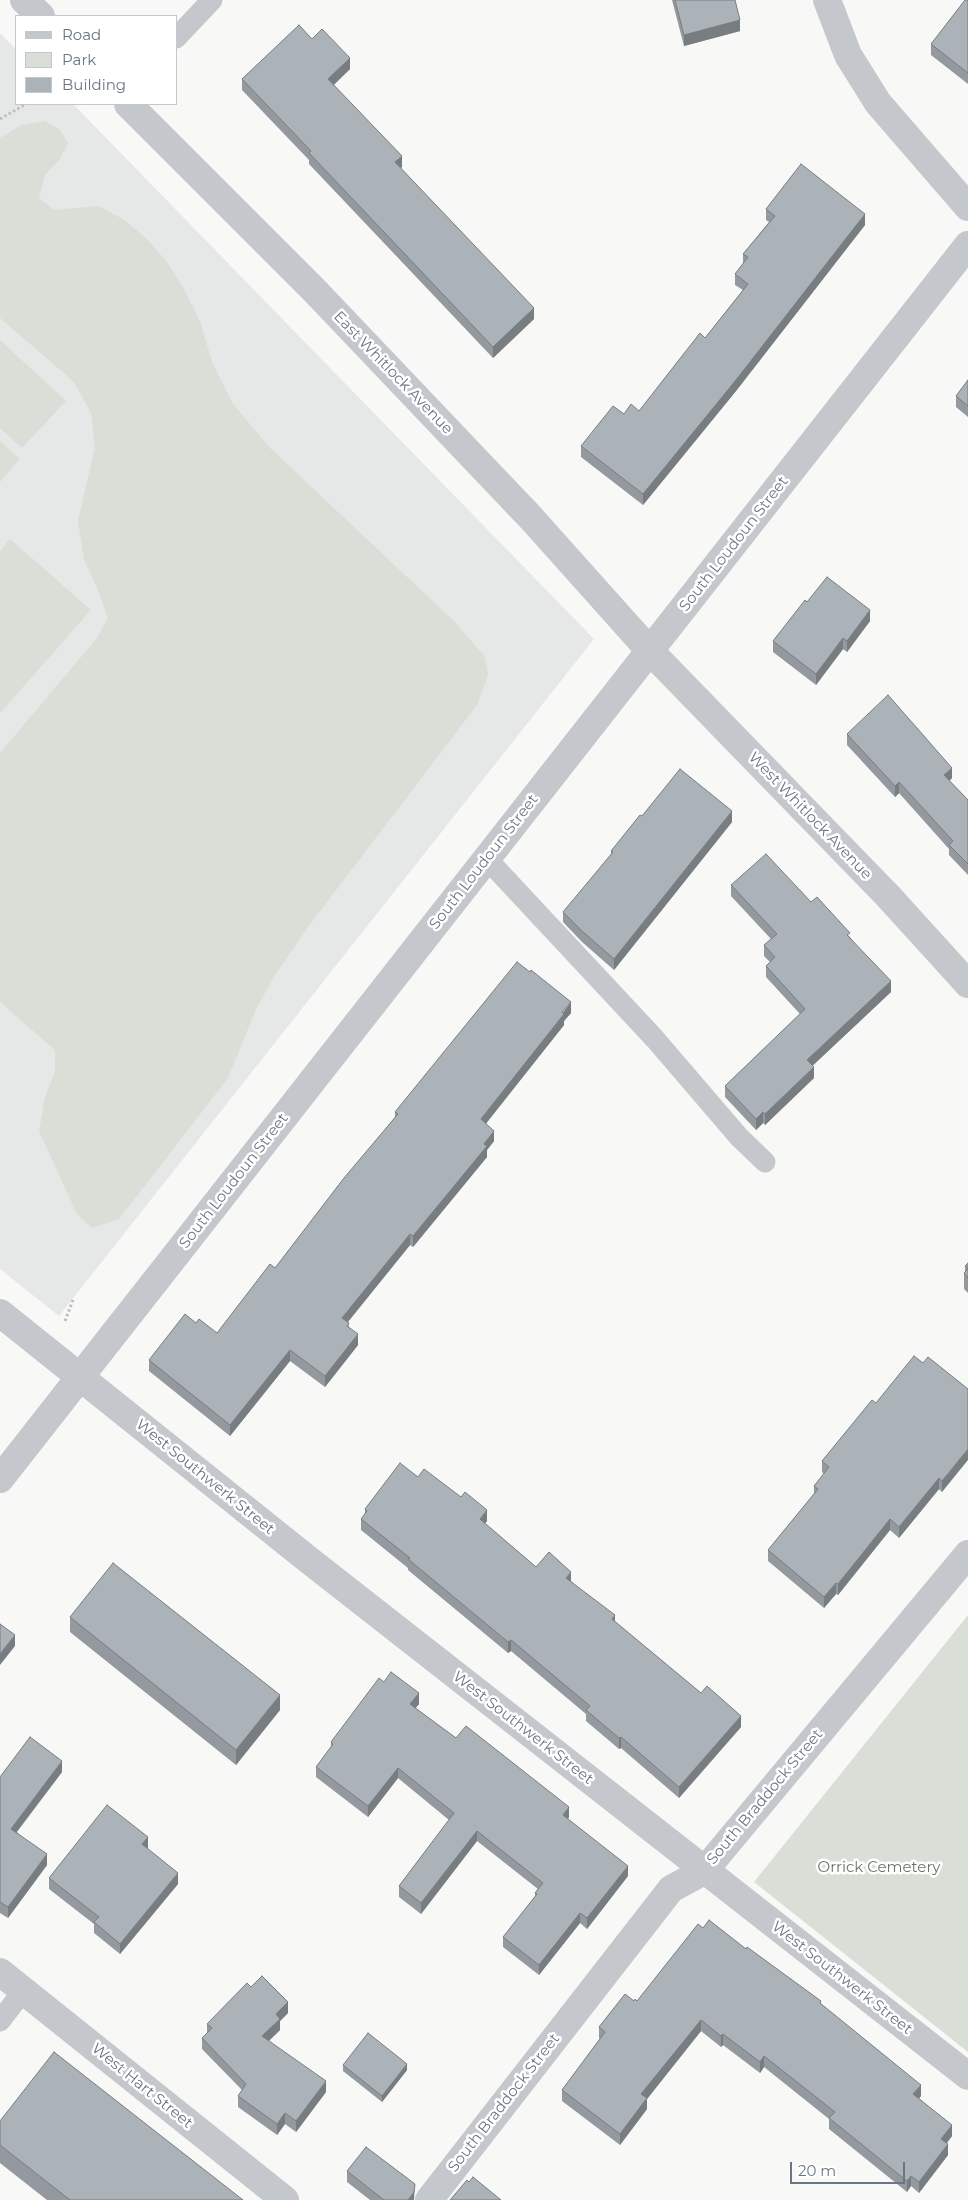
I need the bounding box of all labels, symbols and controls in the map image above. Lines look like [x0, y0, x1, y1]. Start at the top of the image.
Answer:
legend [15, 15, 178, 105]
text: Road [62, 25, 101, 44]
text: Park [62, 50, 96, 69]
text: Building [62, 75, 126, 94]
street label: East Whitlock Avenue [330, 308, 456, 438]
street label: South Loudoun Street [676, 473, 792, 615]
street label: West Whitlock Avenue [744, 749, 876, 883]
street label: South Loudoun Street [426, 791, 542, 933]
street label: South Loudoun Street [176, 1110, 292, 1252]
street label: West Southwerk Street [132, 1416, 278, 1538]
street label: West Southwerk Street [449, 1668, 597, 1788]
street label: South Braddock Street [703, 1726, 827, 1868]
park label: Orrick Cemetery [818, 1859, 940, 1877]
street label: West Southwerk Street [768, 1918, 916, 2038]
street label: South Braddock Street [444, 2030, 564, 2176]
street label: West Hart Street [88, 2040, 196, 2132]
scale bar [793, 2152, 908, 2184]
text: 20 m [798, 2161, 836, 2180]

